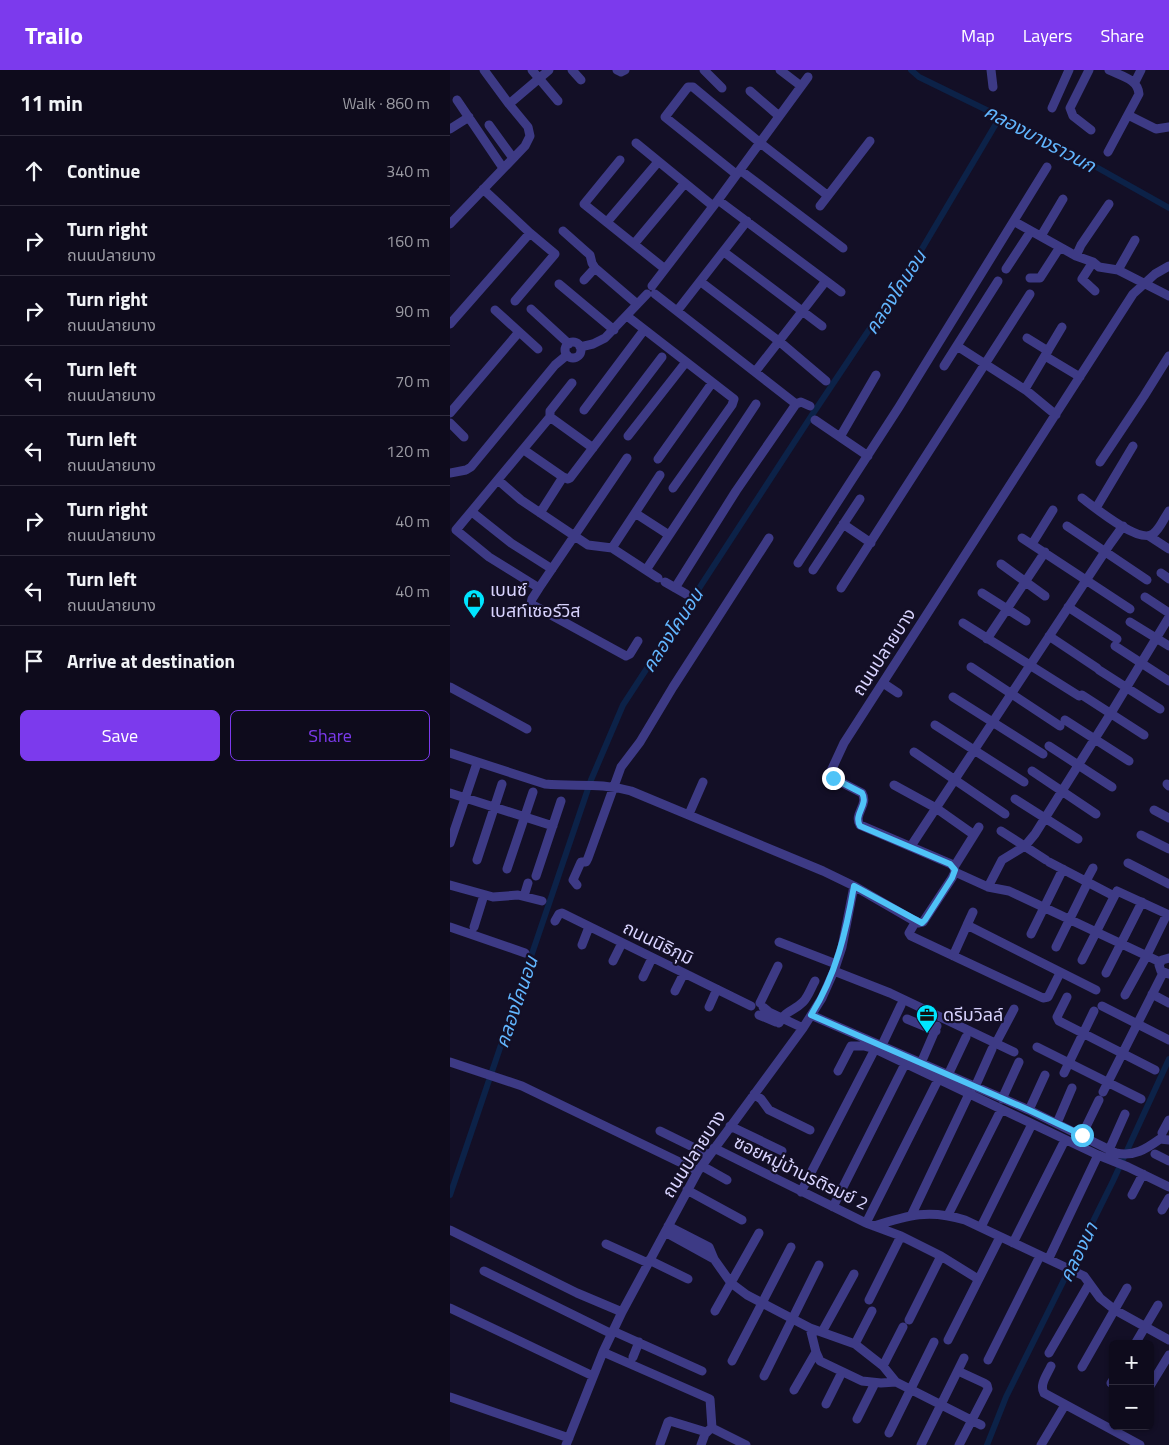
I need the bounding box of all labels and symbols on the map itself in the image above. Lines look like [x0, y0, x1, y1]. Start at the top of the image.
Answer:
water label: คลองบางราวนก [979, 96, 1102, 179]
water label: คลองโคนอน [857, 243, 933, 340]
place label: เบนซ์ เบสท์เซอร์วิส [490, 576, 581, 624]
water label: คลองโคนอน [634, 581, 710, 678]
shop icon: เบนซ์ เบสท์เซอร์วิส [462, 588, 486, 619]
street label: ถนนปลายบาง [845, 602, 922, 701]
route end [822, 767, 845, 790]
street label: ถนนนิธิภุมิ [618, 914, 698, 971]
water label: คลองโคนอน [486, 951, 545, 1052]
place label: ดรีมวิลล์ [943, 1001, 1003, 1028]
office icon: ดรีมวิลล์ [915, 1003, 939, 1034]
street label: ถนนปลายบาง [655, 1104, 732, 1203]
route start [1071, 1124, 1094, 1147]
street label: ซอยหมู่บ้านรติรมย์ 2 [729, 1128, 873, 1217]
water label: คลองนา [1051, 1216, 1105, 1286]

